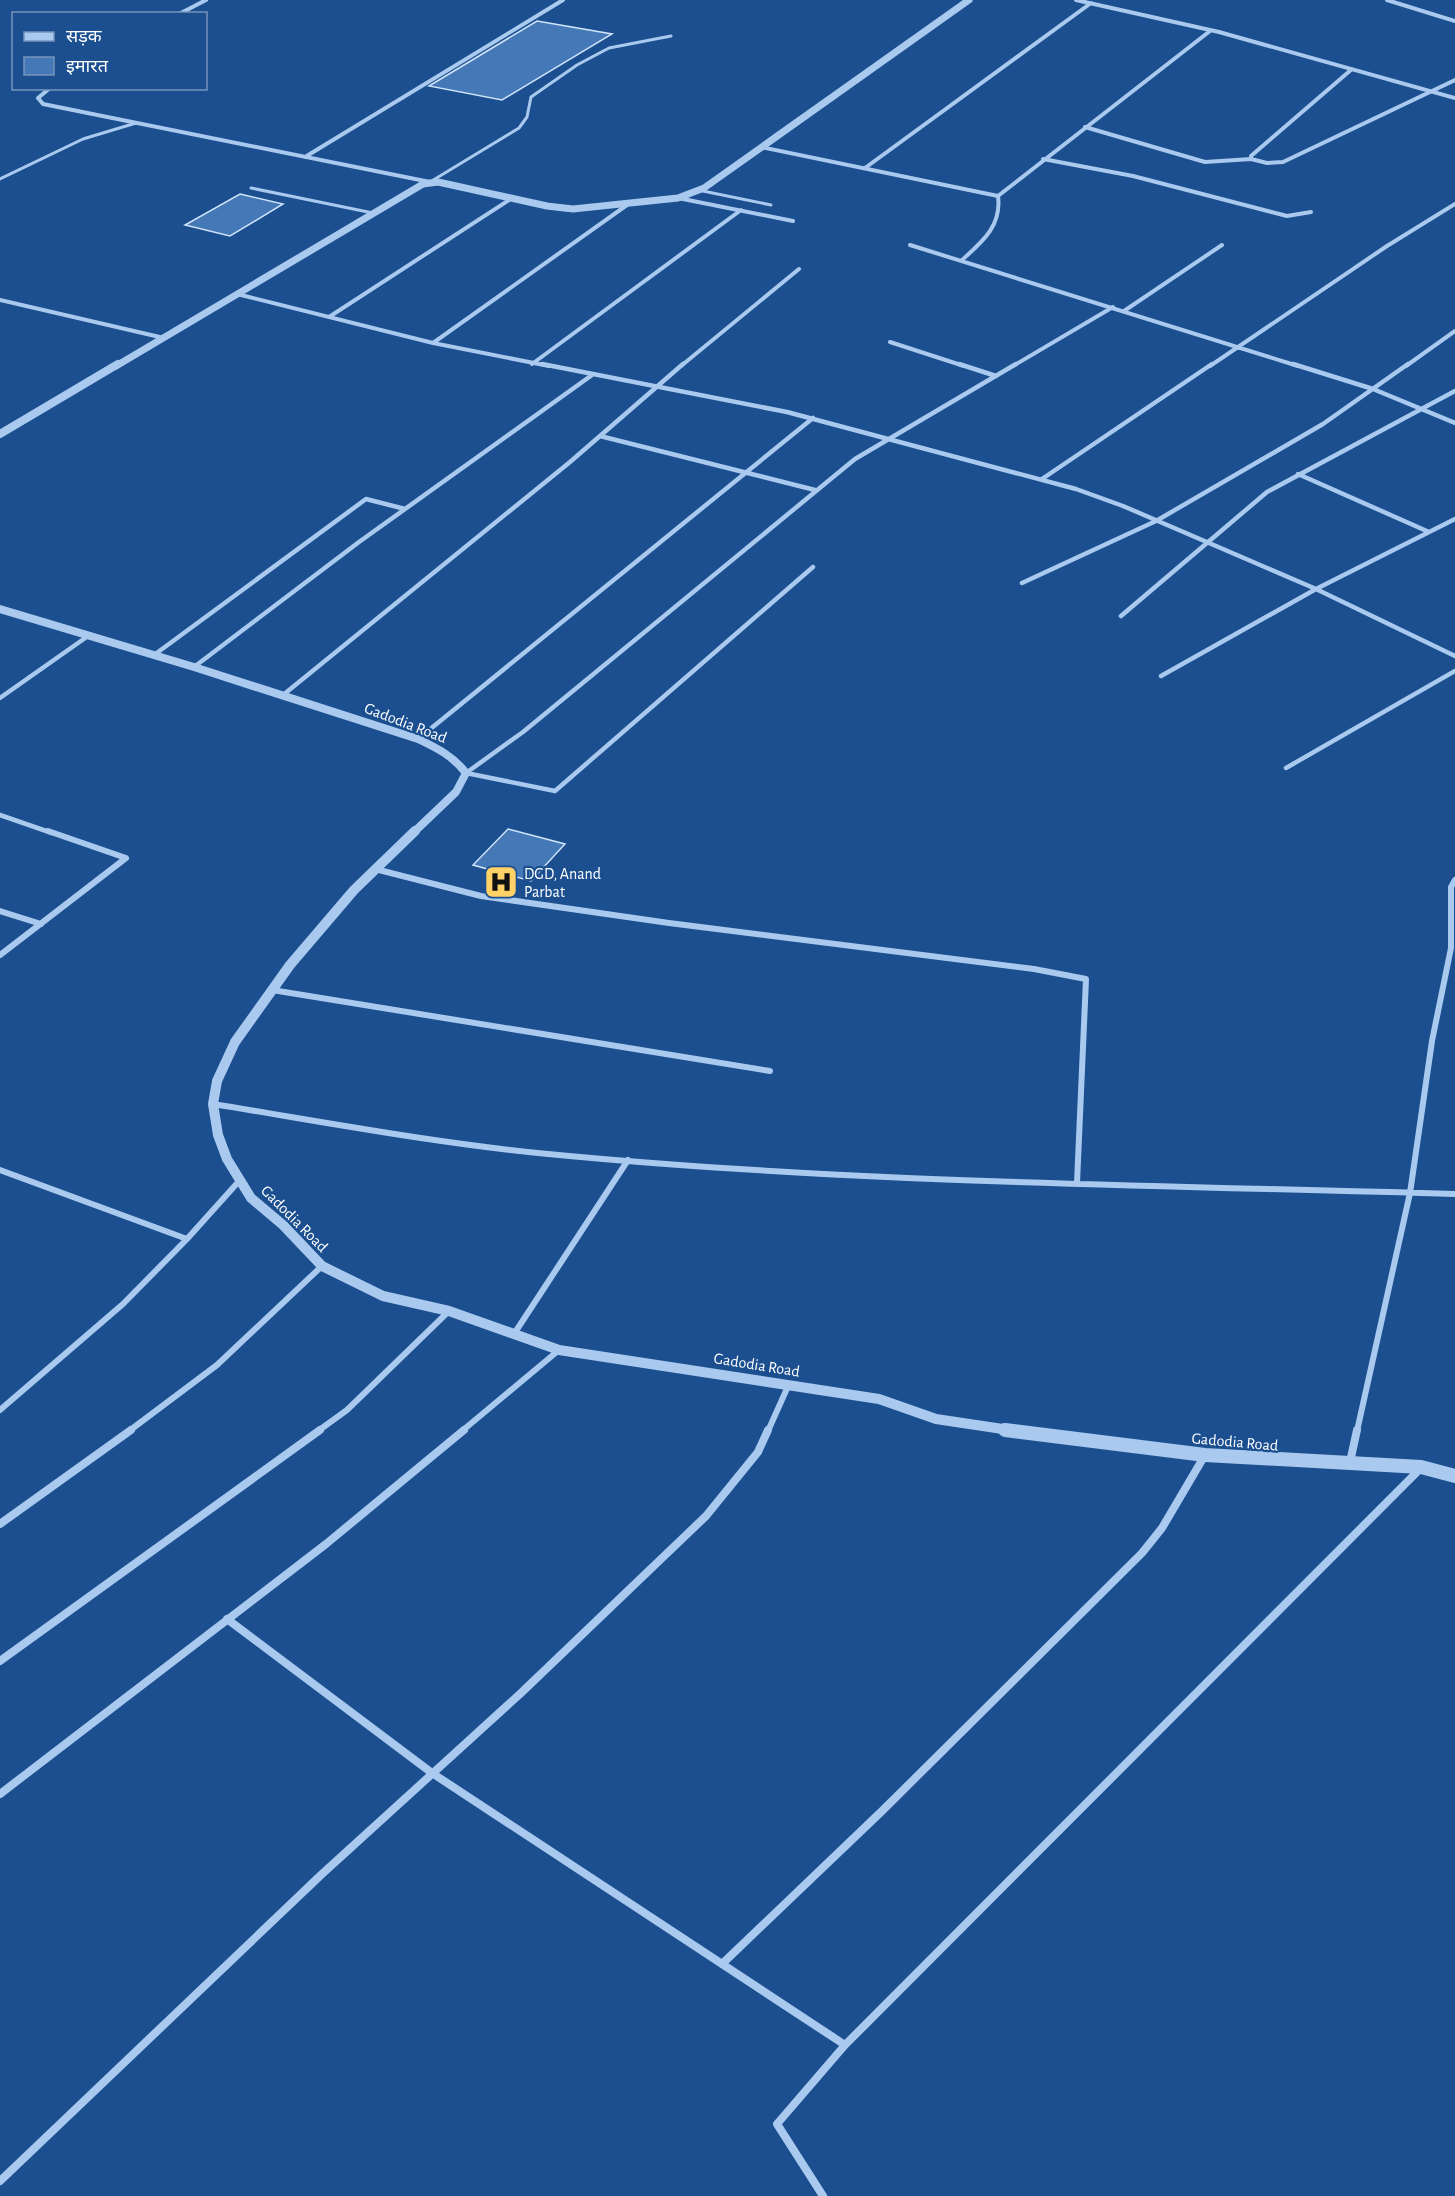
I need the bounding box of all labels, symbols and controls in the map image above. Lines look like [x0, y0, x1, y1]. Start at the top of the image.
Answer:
legend [12, 12, 207, 90]
text: सड़क [66, 28, 103, 46]
text: इमारत [66, 58, 109, 76]
street label: Gadodia Road [362, 700, 449, 746]
hospital icon: DGD, Anand Parbat [483, 864, 519, 900]
place label: DGD, Anand Parbat [524, 866, 601, 900]
street label: Gadodia Road [258, 1182, 331, 1255]
street label: Gadodia Road [713, 1350, 801, 1380]
street label: Gadodia Road [1191, 1430, 1279, 1454]

